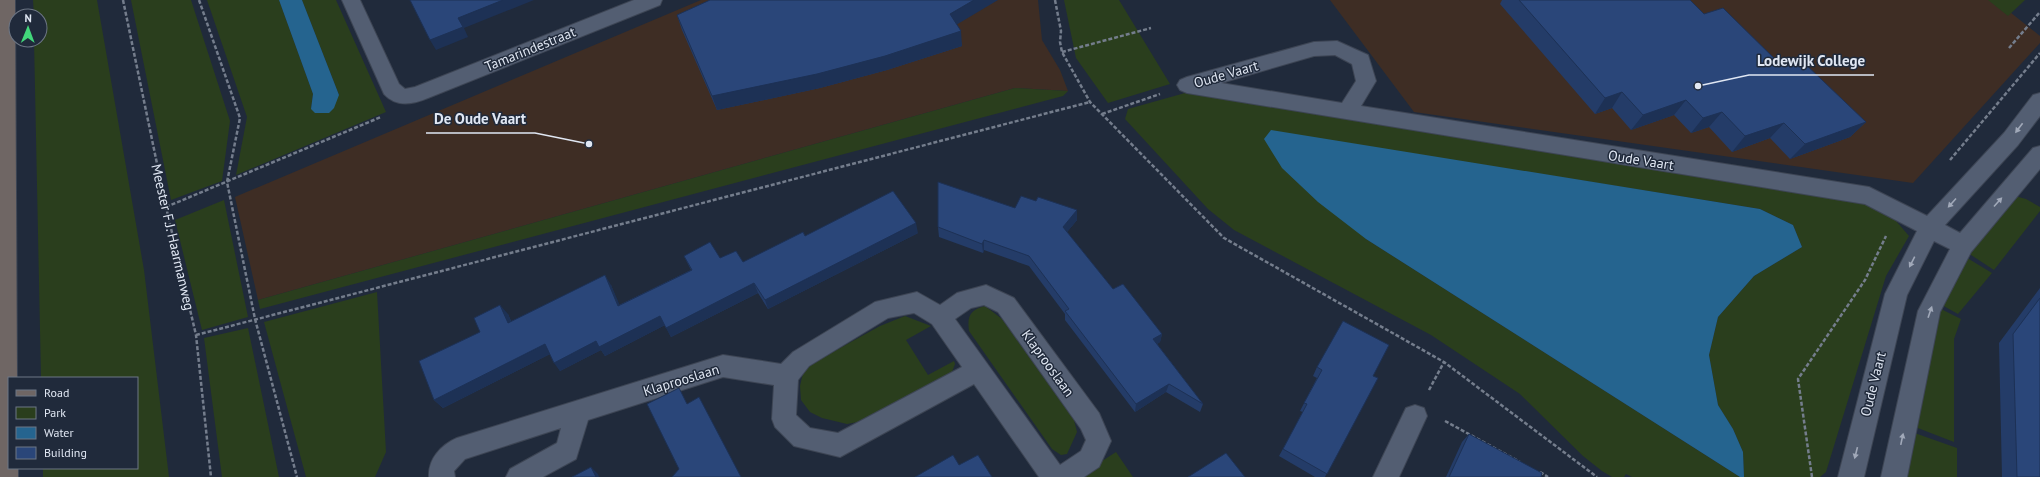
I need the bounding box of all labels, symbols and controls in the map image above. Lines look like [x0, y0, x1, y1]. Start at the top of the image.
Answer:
north arrow [8, 8, 48, 48]
text: N [24, 11, 32, 25]
street label: Tamarindestraat [482, 23, 578, 75]
callout: Lodewijk College [1749, 48, 1874, 75]
text: Lodewijk College [1757, 51, 1865, 70]
street label: Oude Vaart [1192, 56, 1261, 92]
callout: De Oude Vaart [426, 106, 535, 133]
text: De Oude Vaart [434, 109, 527, 128]
one-way arrow [2016, 123, 2024, 133]
street label: Oude Vaart [1607, 146, 1675, 174]
street label: Meester F.J. Haarmanweg [147, 162, 199, 312]
one-way arrow [1993, 197, 2002, 208]
one-way arrow [1947, 198, 1956, 208]
one-way arrow [1909, 256, 1915, 268]
one-way arrow [1927, 305, 1933, 317]
street label: Klaprooslaan [1018, 326, 1078, 400]
street label: Oude Vaart [1856, 349, 1890, 418]
street label: Klaprooslaan [641, 360, 721, 400]
legend [8, 377, 138, 469]
text: Road [44, 385, 69, 400]
text: Park [44, 405, 66, 420]
text: Water [44, 425, 74, 440]
one-way arrow [1900, 433, 1906, 445]
text: Building [44, 445, 87, 460]
one-way arrow [1853, 447, 1859, 460]

